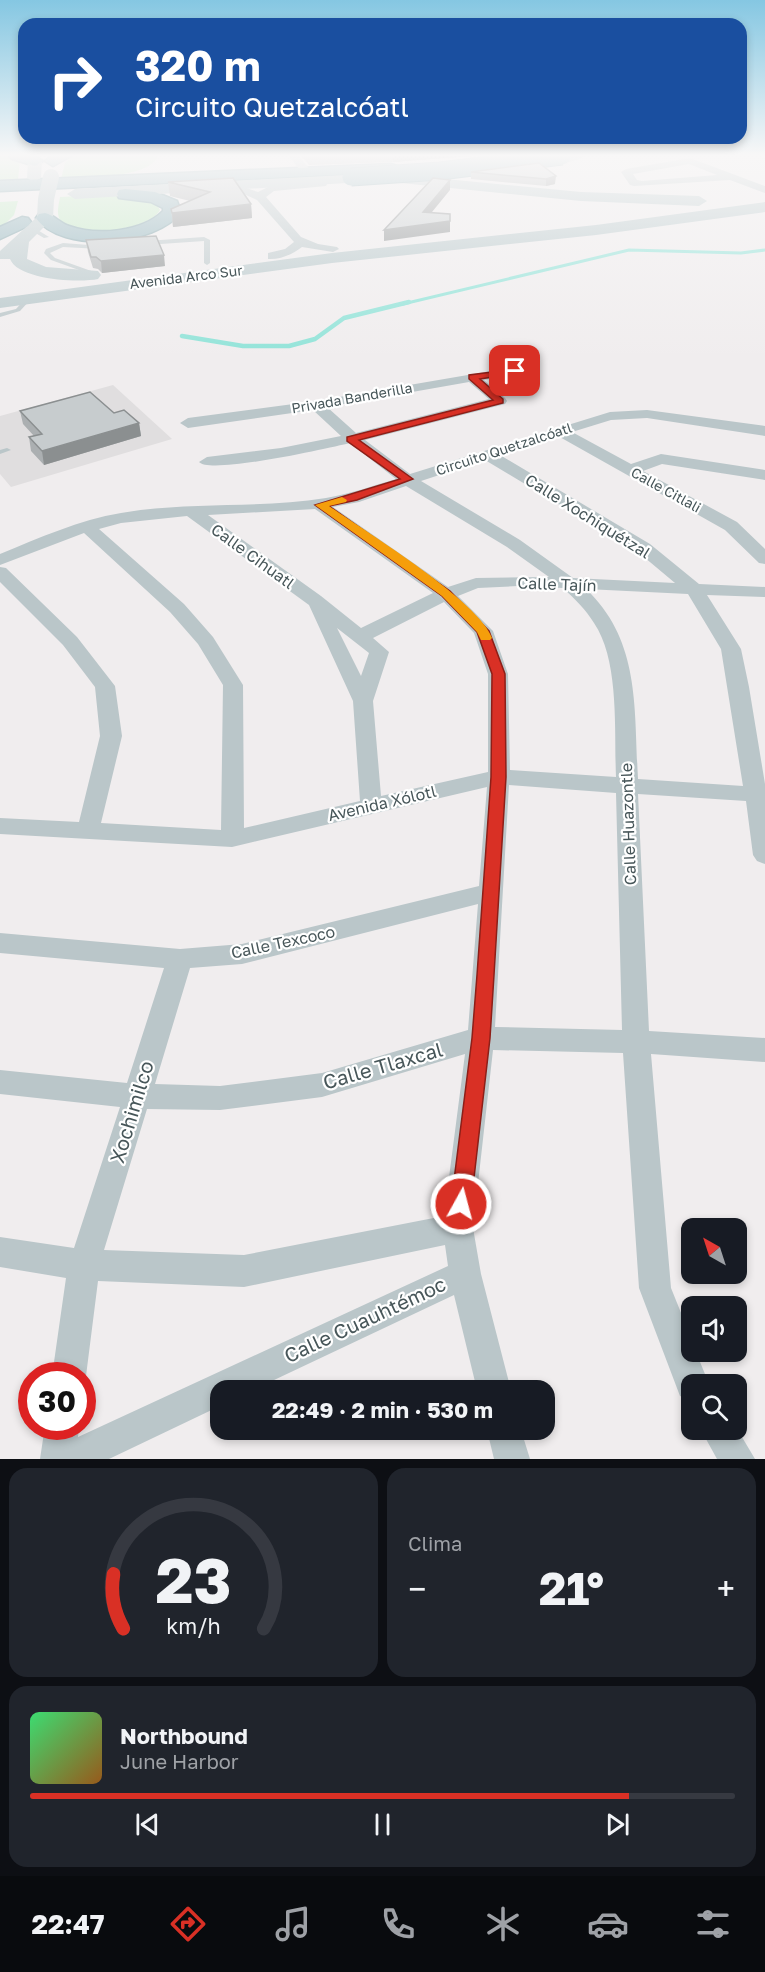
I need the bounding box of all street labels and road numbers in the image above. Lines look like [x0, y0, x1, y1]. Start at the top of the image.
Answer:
street label: Avenida Arco Sur [128, 261, 244, 292]
street label: Privada Banderilla [290, 379, 414, 417]
street label: Circuito Quetzalcóatl [434, 418, 574, 479]
street label: Calle Citlali [628, 463, 704, 516]
street label: Calle Xochiquétzal [522, 469, 654, 563]
street label: Calle Cihuatl [207, 519, 299, 593]
street label: Calle Tajín [517, 573, 597, 595]
street label: Calle Huazontle [616, 763, 640, 885]
street label: Avenida Xólotl [326, 781, 438, 825]
street label: Calle Texcoco [229, 921, 337, 963]
street label: Calle Tlaxcal [320, 1036, 445, 1094]
street label: Xochimilco [104, 1058, 158, 1166]
street label: Calle Cuauhtémoc [280, 1271, 449, 1367]

